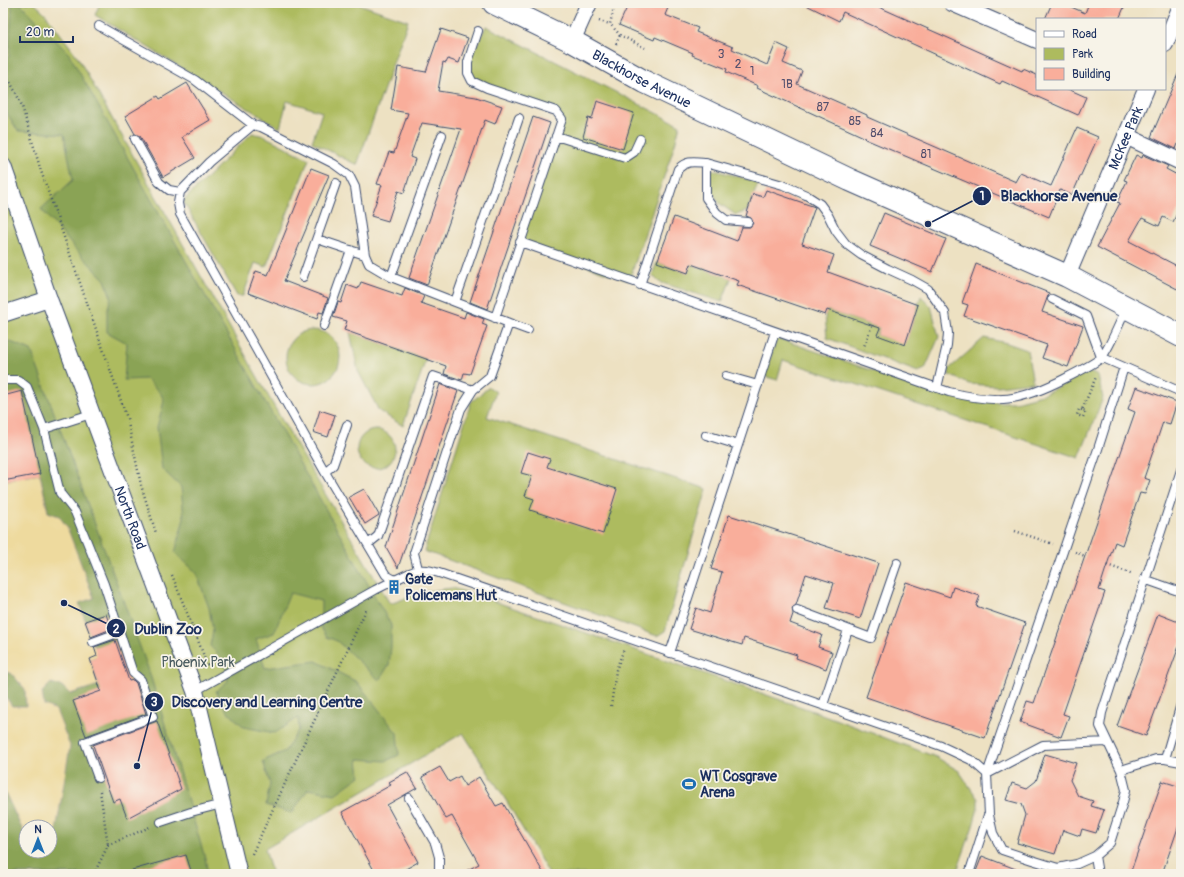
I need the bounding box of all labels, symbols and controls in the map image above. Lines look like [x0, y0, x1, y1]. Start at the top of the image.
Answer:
scale bar [20, 18, 73, 44]
legend [1036, 18, 1166, 90]
text: 20 m [26, 25, 55, 40]
text: Road [1072, 27, 1097, 42]
street label: Blackhorse Avenue [589, 46, 694, 111]
house number: 3 [718, 47, 725, 62]
text: Park [1072, 47, 1093, 62]
house number: 2 [735, 57, 742, 72]
house number: 1 [750, 64, 754, 79]
text: Building [1072, 67, 1111, 82]
house number: 1B [781, 77, 793, 92]
house number: 87 [817, 100, 830, 115]
street label: McKee Park [1104, 103, 1146, 172]
house number: 85 [849, 114, 861, 129]
house number: 84 [870, 126, 884, 141]
house number: 81 [921, 147, 931, 162]
callout: Blackhorse Avenue [972, 182, 1125, 209]
text: Blackhorse Avenue [1001, 187, 1118, 206]
text: 1 [980, 189, 984, 204]
street label: North Road [111, 484, 150, 552]
place label: Gate Policemans Hut [405, 571, 497, 604]
building icon: Gate Policemans Hut [386, 579, 402, 595]
callout: Dublin Zoo [106, 615, 210, 642]
text: Dublin Zoo [134, 620, 202, 639]
text: 2 [113, 622, 120, 637]
park label: Phoenix Park [161, 654, 235, 671]
callout: Discovery and Learning Centre [144, 688, 371, 715]
text: Discovery and Learning Centre [172, 693, 363, 712]
text: 3 [151, 695, 158, 710]
place label: WT Cosgrave Arena [700, 768, 778, 801]
sports icon: WT Cosgrave Arena [681, 776, 697, 792]
north arrow [18, 819, 58, 859]
text: N [34, 823, 42, 836]

